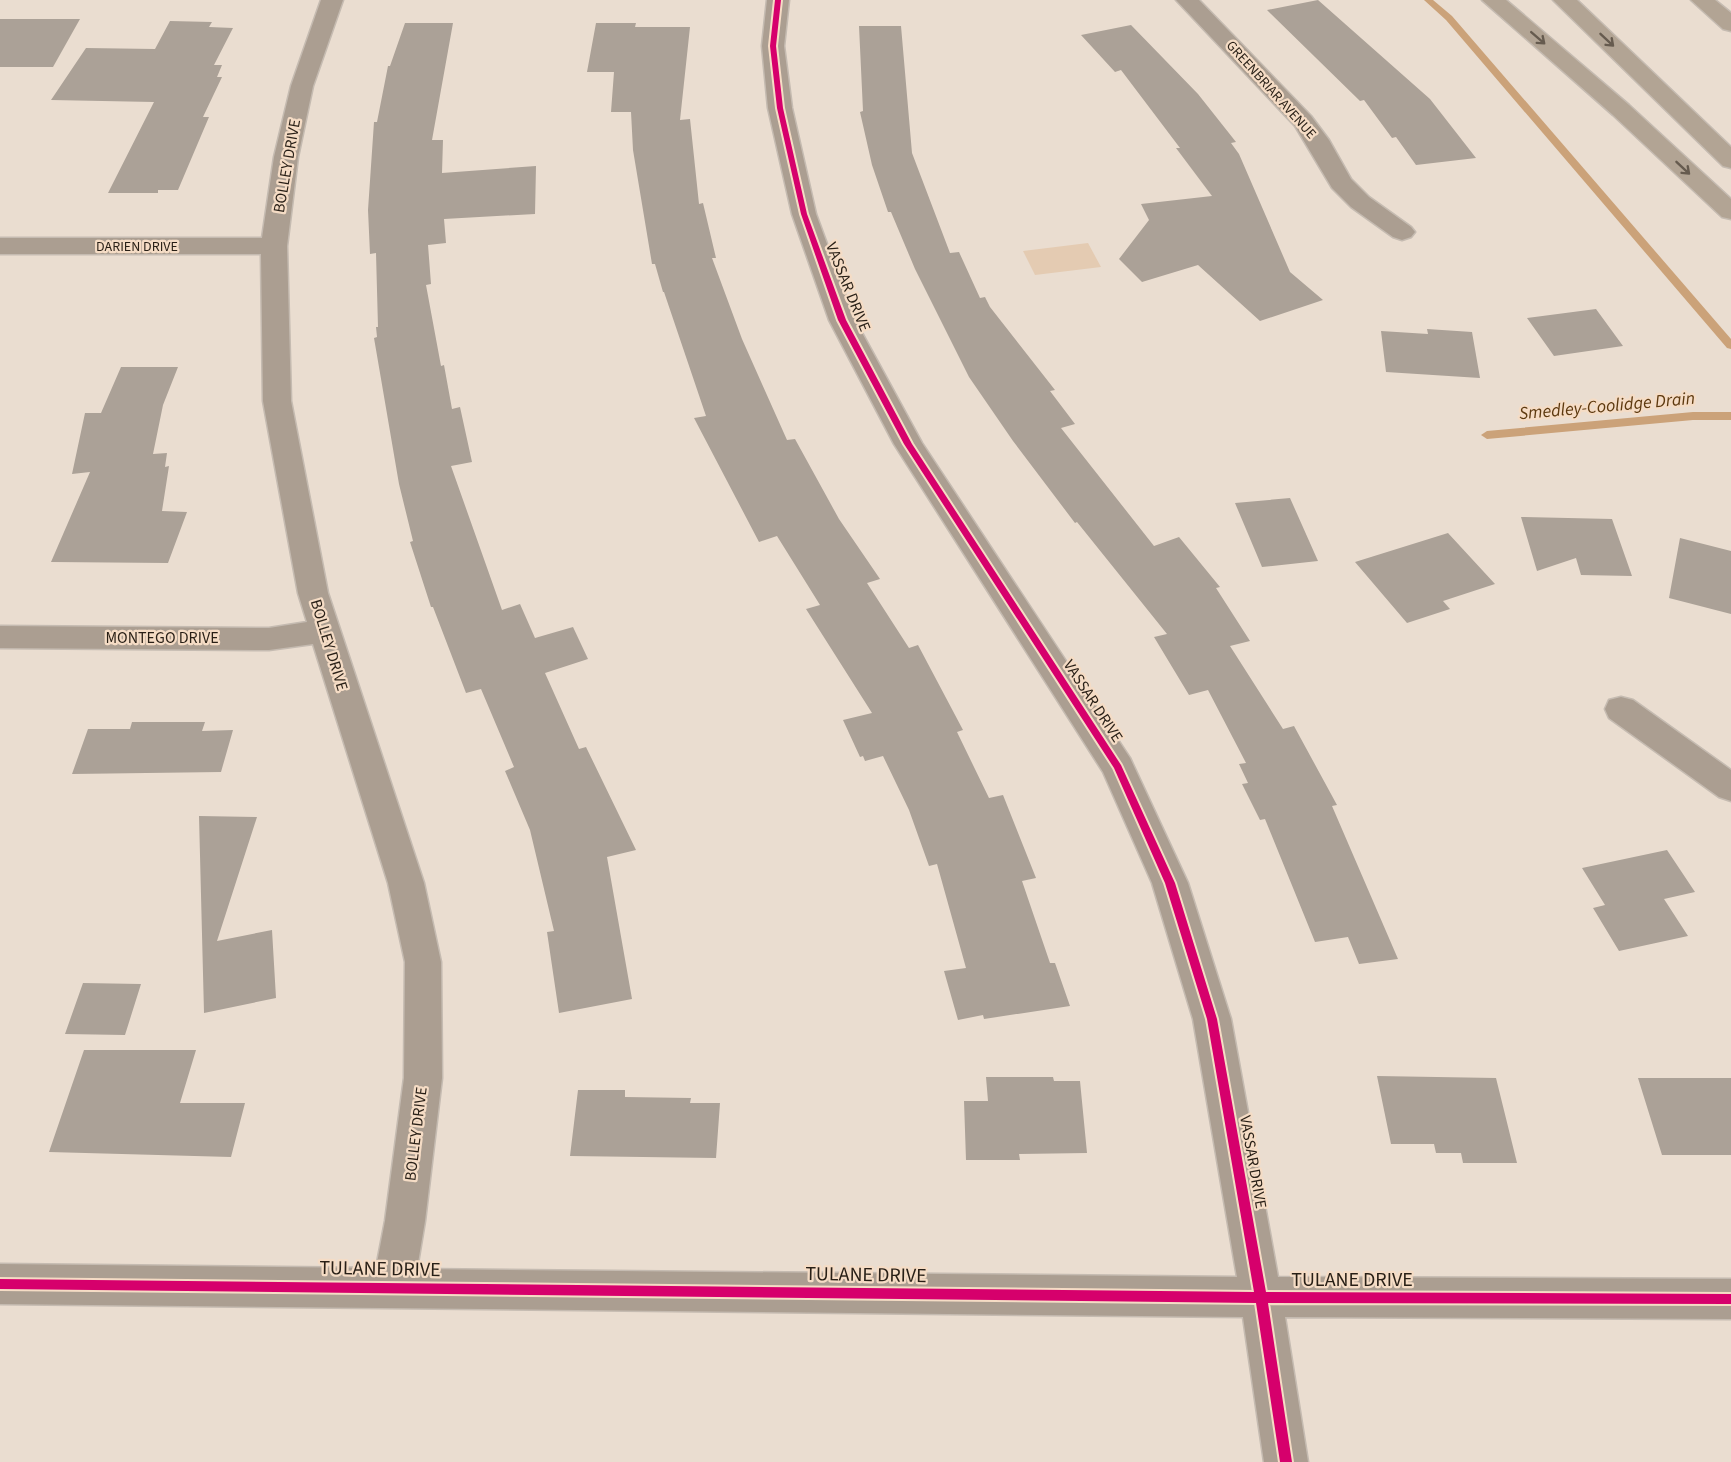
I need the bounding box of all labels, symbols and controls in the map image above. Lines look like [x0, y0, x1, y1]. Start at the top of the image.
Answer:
one-way arrow [1530, 31, 1545, 45]
one-way arrow [1599, 33, 1614, 47]
street label: GREENBRIAR AVENUE [1221, 36, 1321, 144]
street label: BOLLEY DRIVE [268, 117, 306, 215]
one-way arrow [1676, 160, 1691, 175]
street label: DARIEN DRIVE [96, 237, 178, 257]
street label: VASSAR DRIVE [820, 239, 876, 335]
water label: Smedley-Coolidge Drain [1518, 386, 1696, 426]
street label: BOLLEY DRIVE [305, 597, 353, 693]
street label: MONTEGO DRIVE [105, 627, 219, 649]
street label: VASSAR DRIVE [1058, 655, 1128, 747]
street label: BOLLEY DRIVE [399, 1086, 433, 1182]
street label: VASSAR DRIVE [1234, 1114, 1272, 1210]
street label: TULANE DRIVE [319, 1254, 441, 1284]
street label: TULANE DRIVE [805, 1260, 927, 1290]
street label: TULANE DRIVE [1291, 1266, 1413, 1294]

